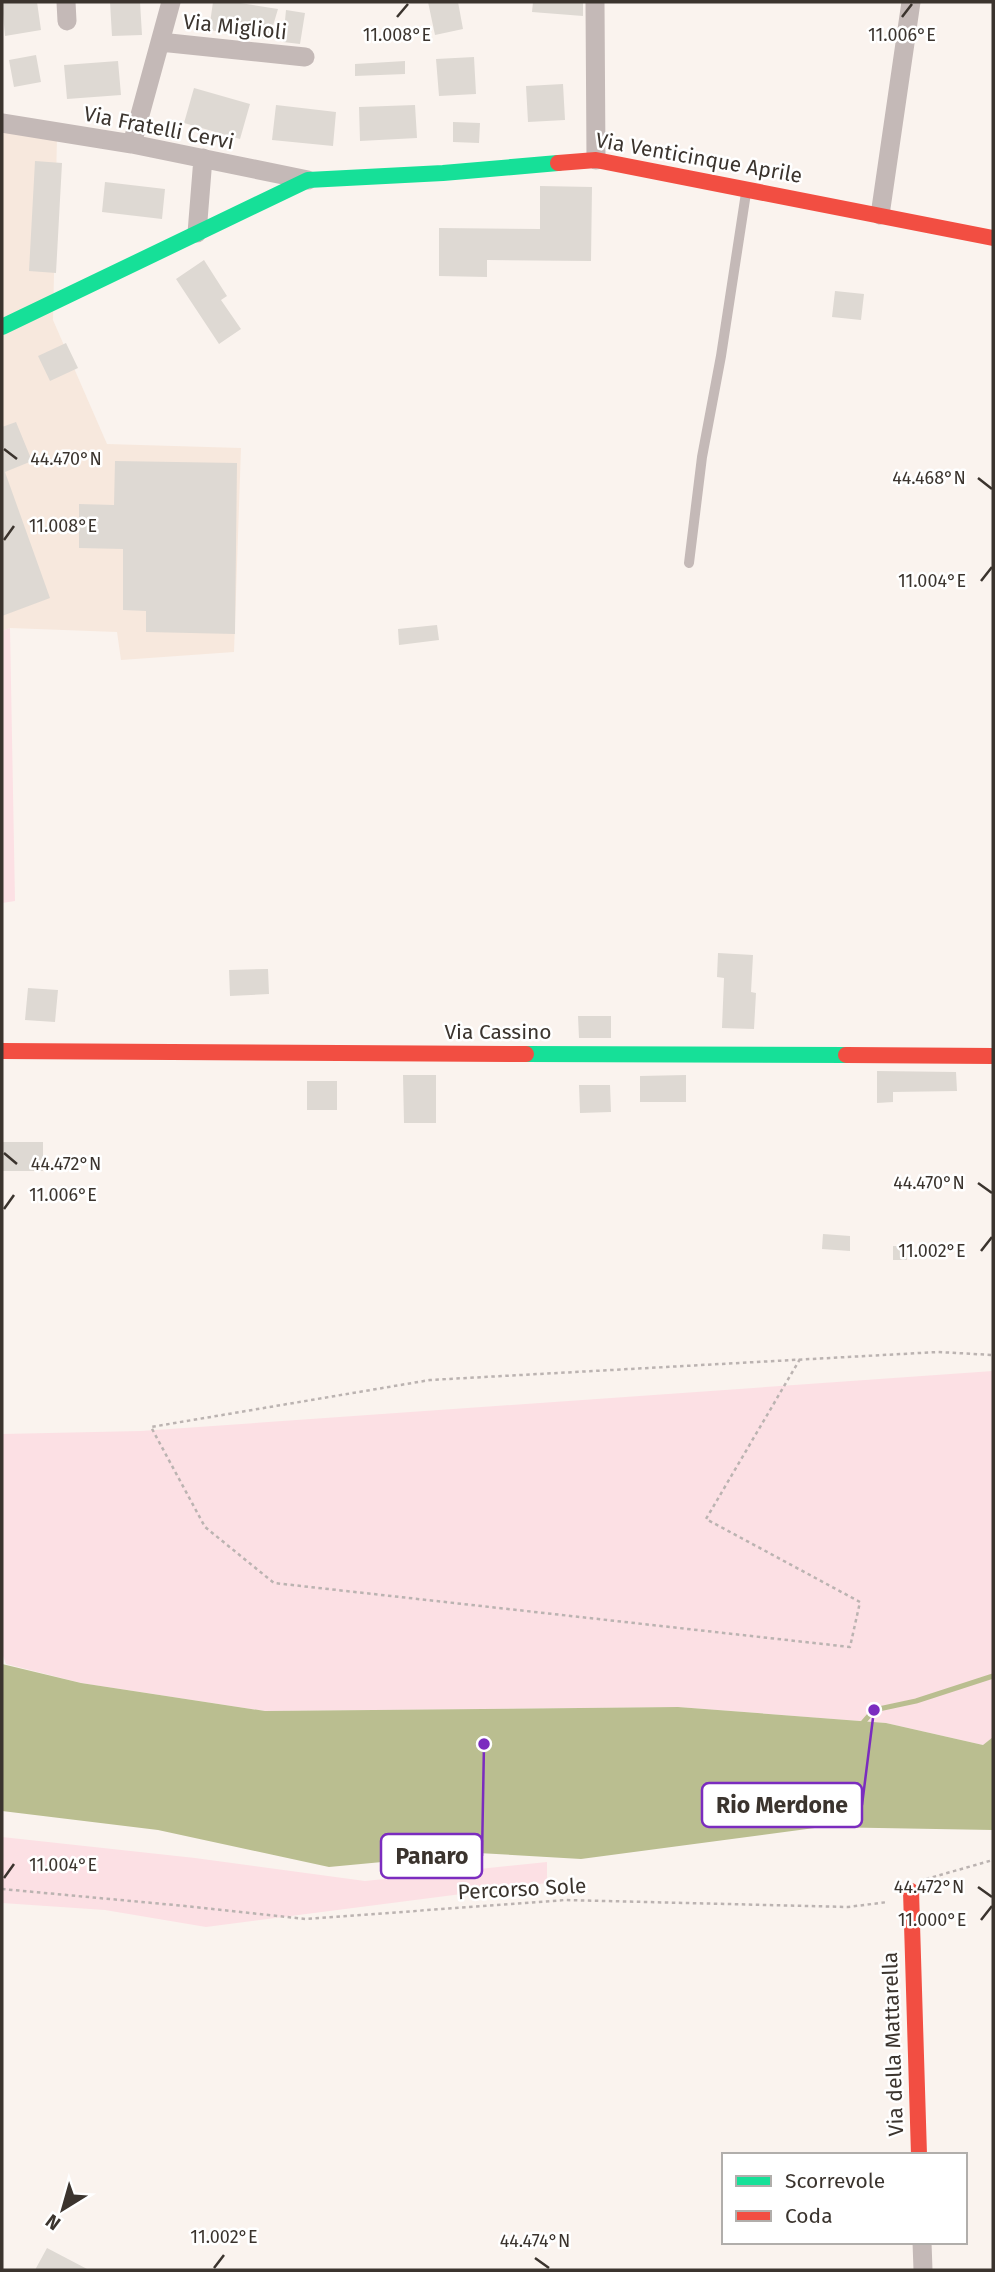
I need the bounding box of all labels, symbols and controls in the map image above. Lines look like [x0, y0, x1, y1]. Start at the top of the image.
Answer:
street label: Via Miglioli [182, 9, 288, 45]
text: 11.008°E [363, 24, 431, 46]
text: 11.006°E [868, 24, 936, 46]
street label: Via Fratelli Cervi [82, 101, 236, 155]
street label: Via Venticinque Aprile [594, 127, 804, 189]
text: 44.470°N [30, 448, 102, 470]
text: 44.468°N [892, 467, 966, 489]
text: 11.008°E [29, 515, 97, 537]
text: 11.004°E [898, 570, 966, 592]
street label: Via Cassino [444, 1019, 552, 1045]
text: 44.472°N [31, 1153, 101, 1175]
text: 44.470°N [893, 1172, 965, 1194]
text: 11.006°E [29, 1184, 97, 1206]
text: 11.002°E [898, 1240, 966, 1262]
callout: Rio Merdone [702, 1783, 862, 1827]
text: Rio Merdone [716, 1791, 848, 1819]
callout: Panaro [381, 1834, 482, 1878]
text: Panaro [395, 1842, 469, 1870]
text: 11.004°E [29, 1854, 97, 1876]
street label: Percorso Sole [457, 1873, 587, 1905]
text: 44.472°N [894, 1876, 964, 1898]
text: 11.000°E [898, 1909, 966, 1931]
street label: Via della Mattarella [877, 1951, 909, 2137]
legend [722, 2153, 967, 2244]
text: Scorrevole [785, 2168, 885, 2194]
north arrow [28, 2174, 98, 2244]
text: Coda [785, 2203, 833, 2229]
text: N [41, 2209, 65, 2235]
text: 11.002°E [190, 2226, 258, 2248]
text: 44.474°N [500, 2230, 570, 2252]

